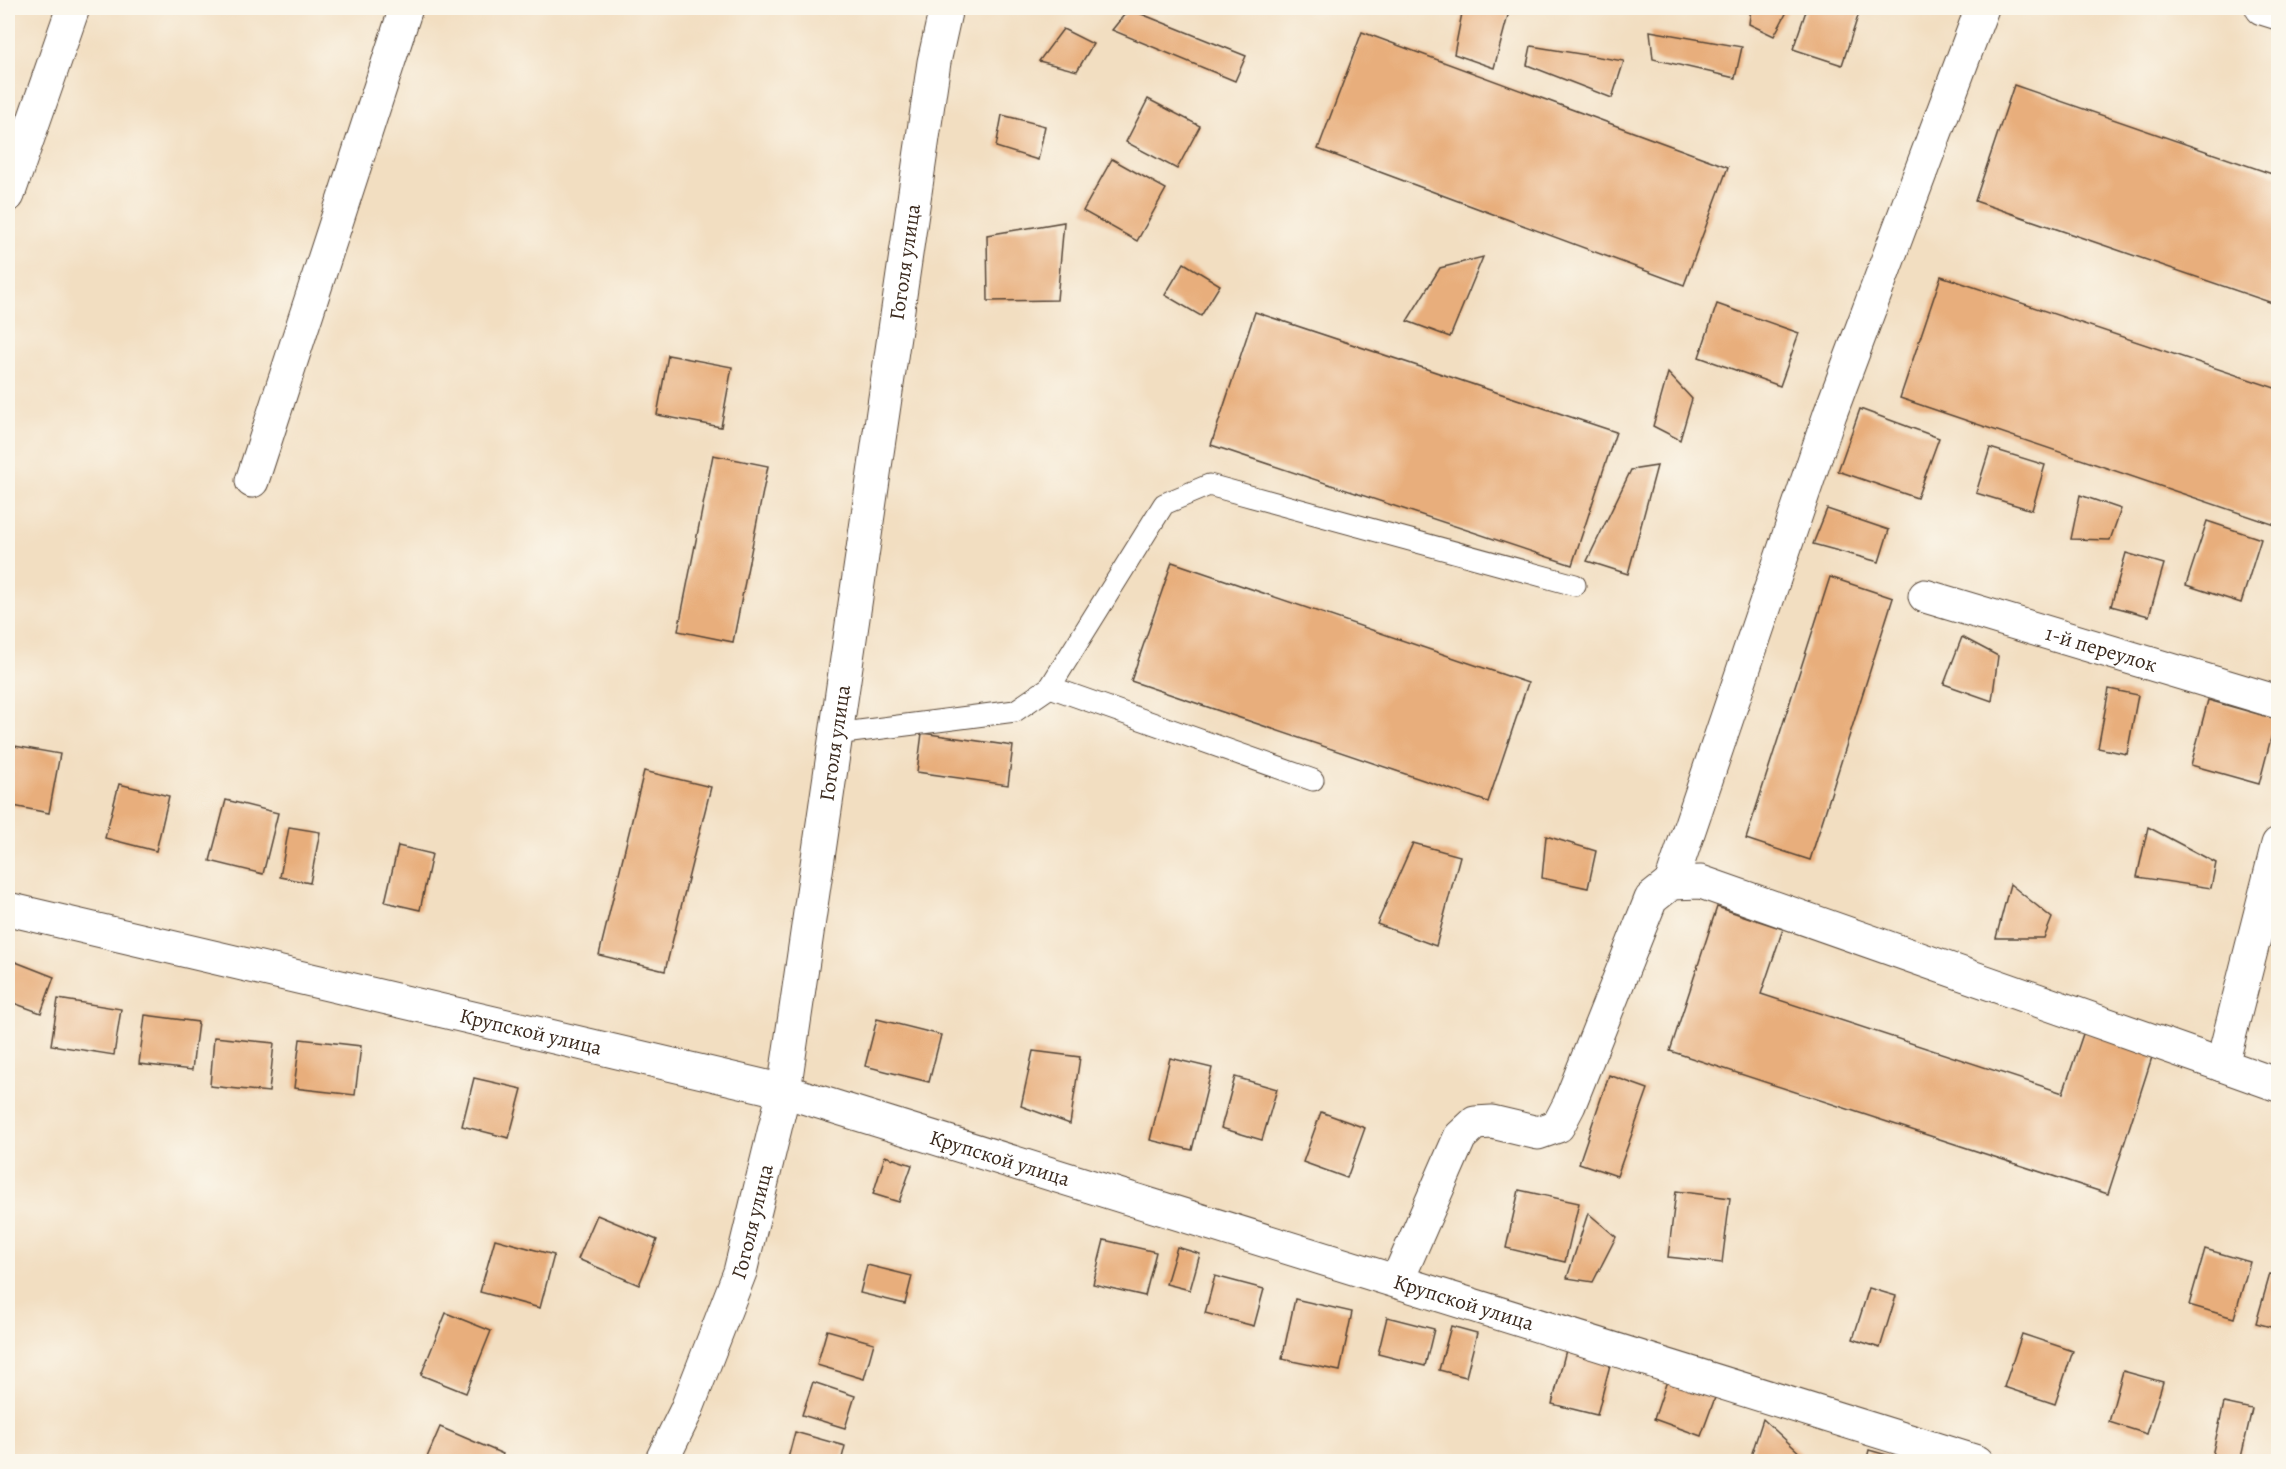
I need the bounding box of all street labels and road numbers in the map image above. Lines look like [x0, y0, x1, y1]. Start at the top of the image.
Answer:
street label: Гоголя улица [883, 202, 927, 322]
street label: 1-й переулок [2042, 619, 2161, 679]
street label: Гоголя улица [812, 682, 857, 803]
street label: Крупской улица [457, 1001, 605, 1062]
street label: Крупской улица [926, 1123, 1074, 1193]
street label: Гоголя улица [725, 1161, 780, 1283]
street label: Крупской улица [1390, 1267, 1538, 1337]

